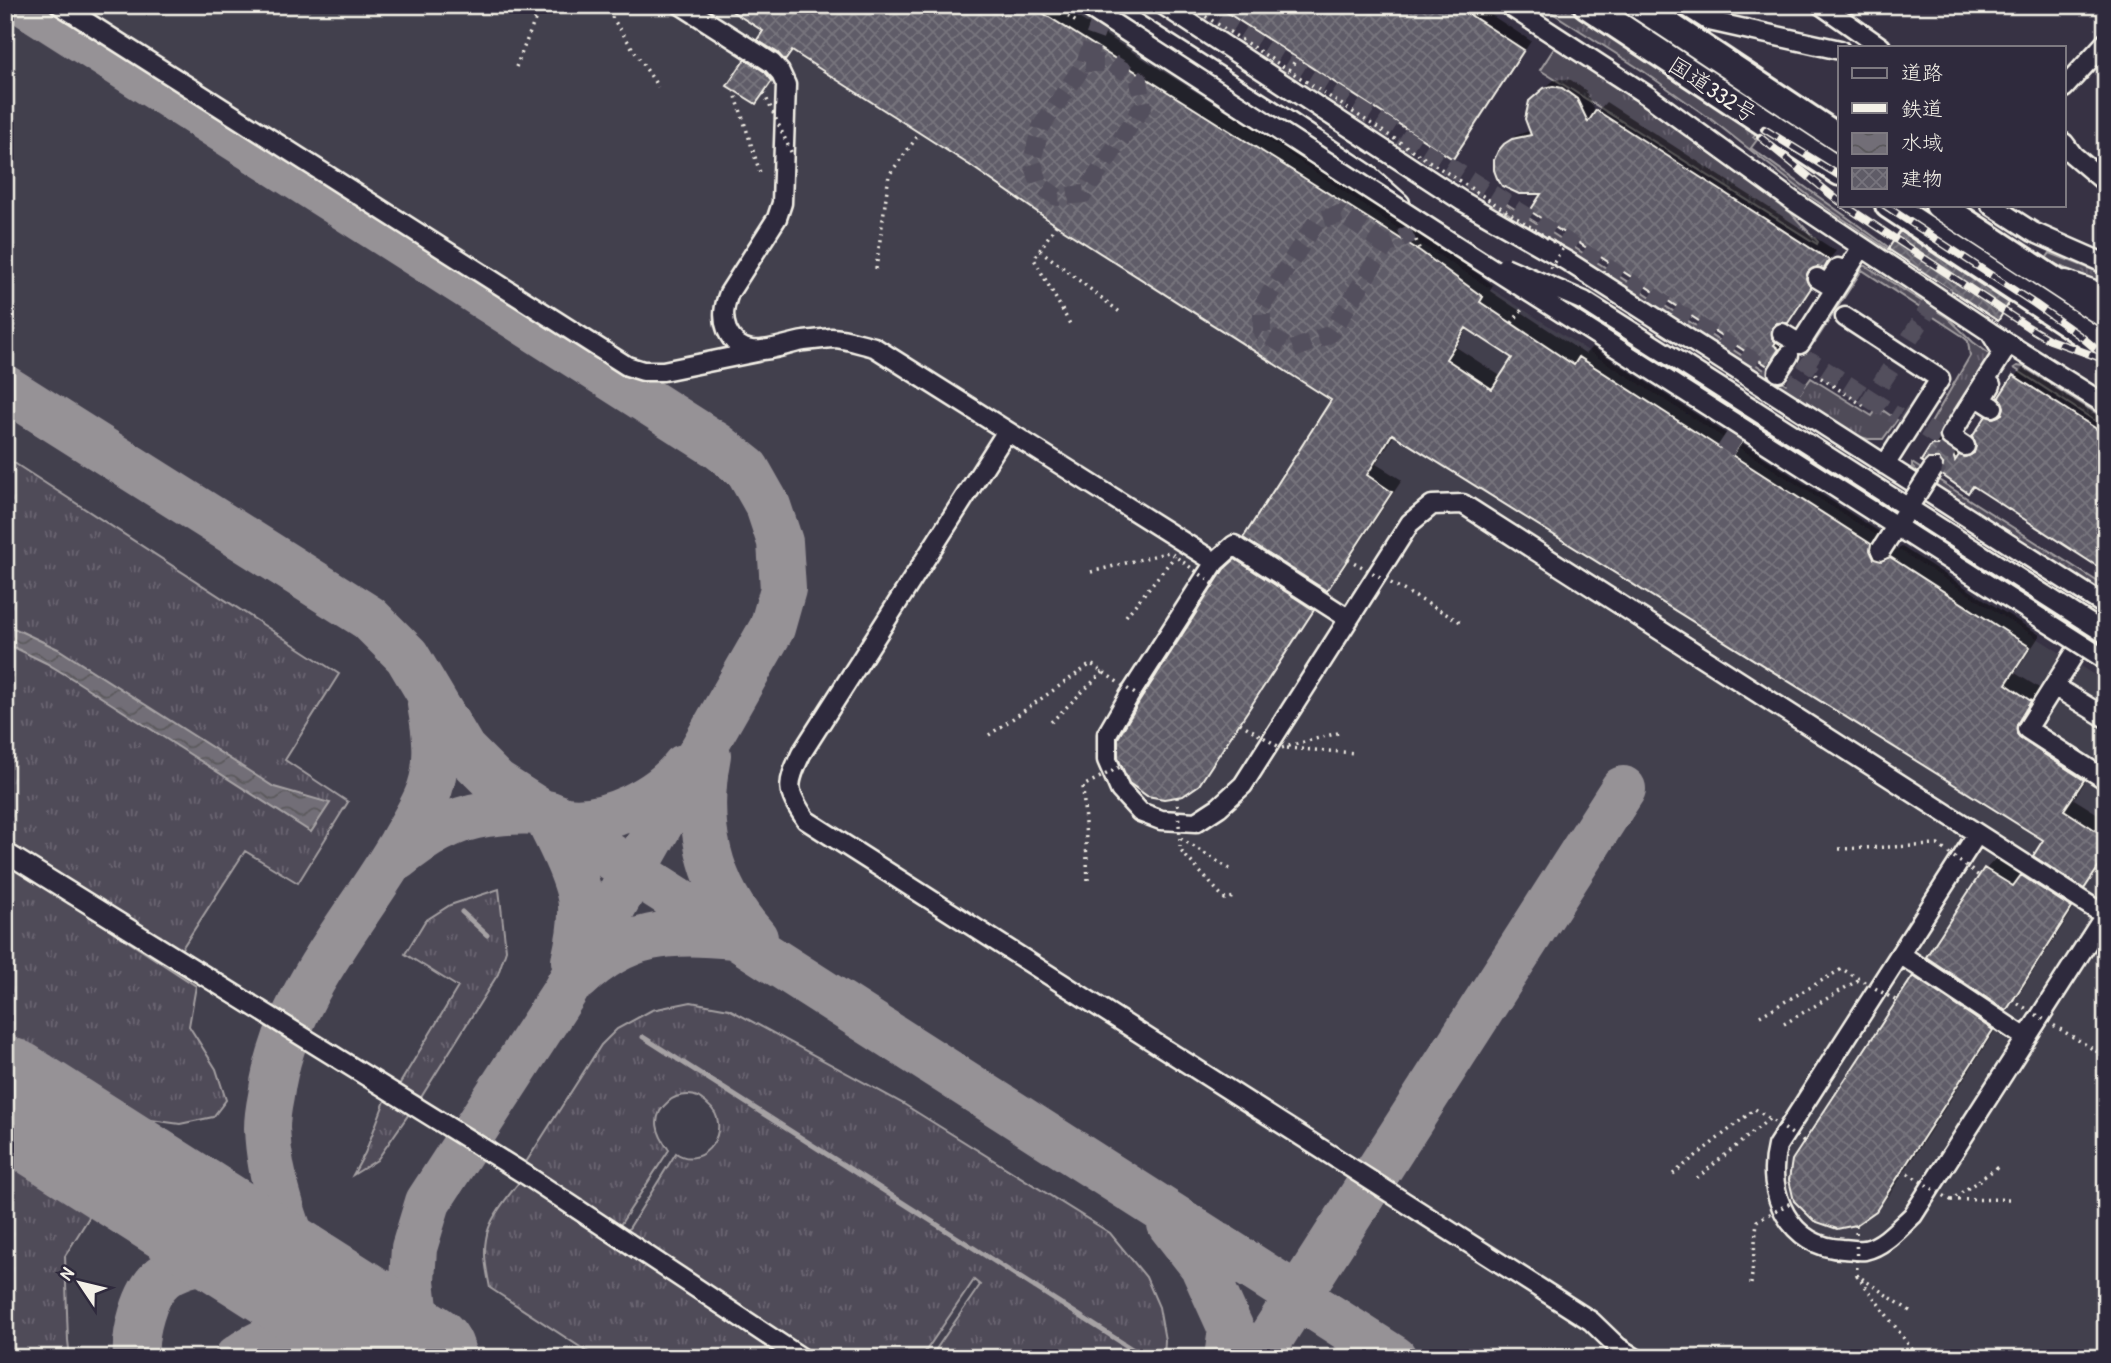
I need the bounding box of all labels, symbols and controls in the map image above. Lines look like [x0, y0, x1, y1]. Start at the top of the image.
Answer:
legend [1838, 46, 2066, 206]
street label: 国道332号 [1662, 49, 1764, 129]
text: 道路 [1901, 58, 1943, 87]
text: 鉄道 [1901, 94, 1943, 123]
text: 水域 [1901, 128, 1943, 157]
text: 建物 [1901, 164, 1943, 193]
north arrow [46, 1248, 116, 1318]
text: N [53, 1262, 80, 1285]

